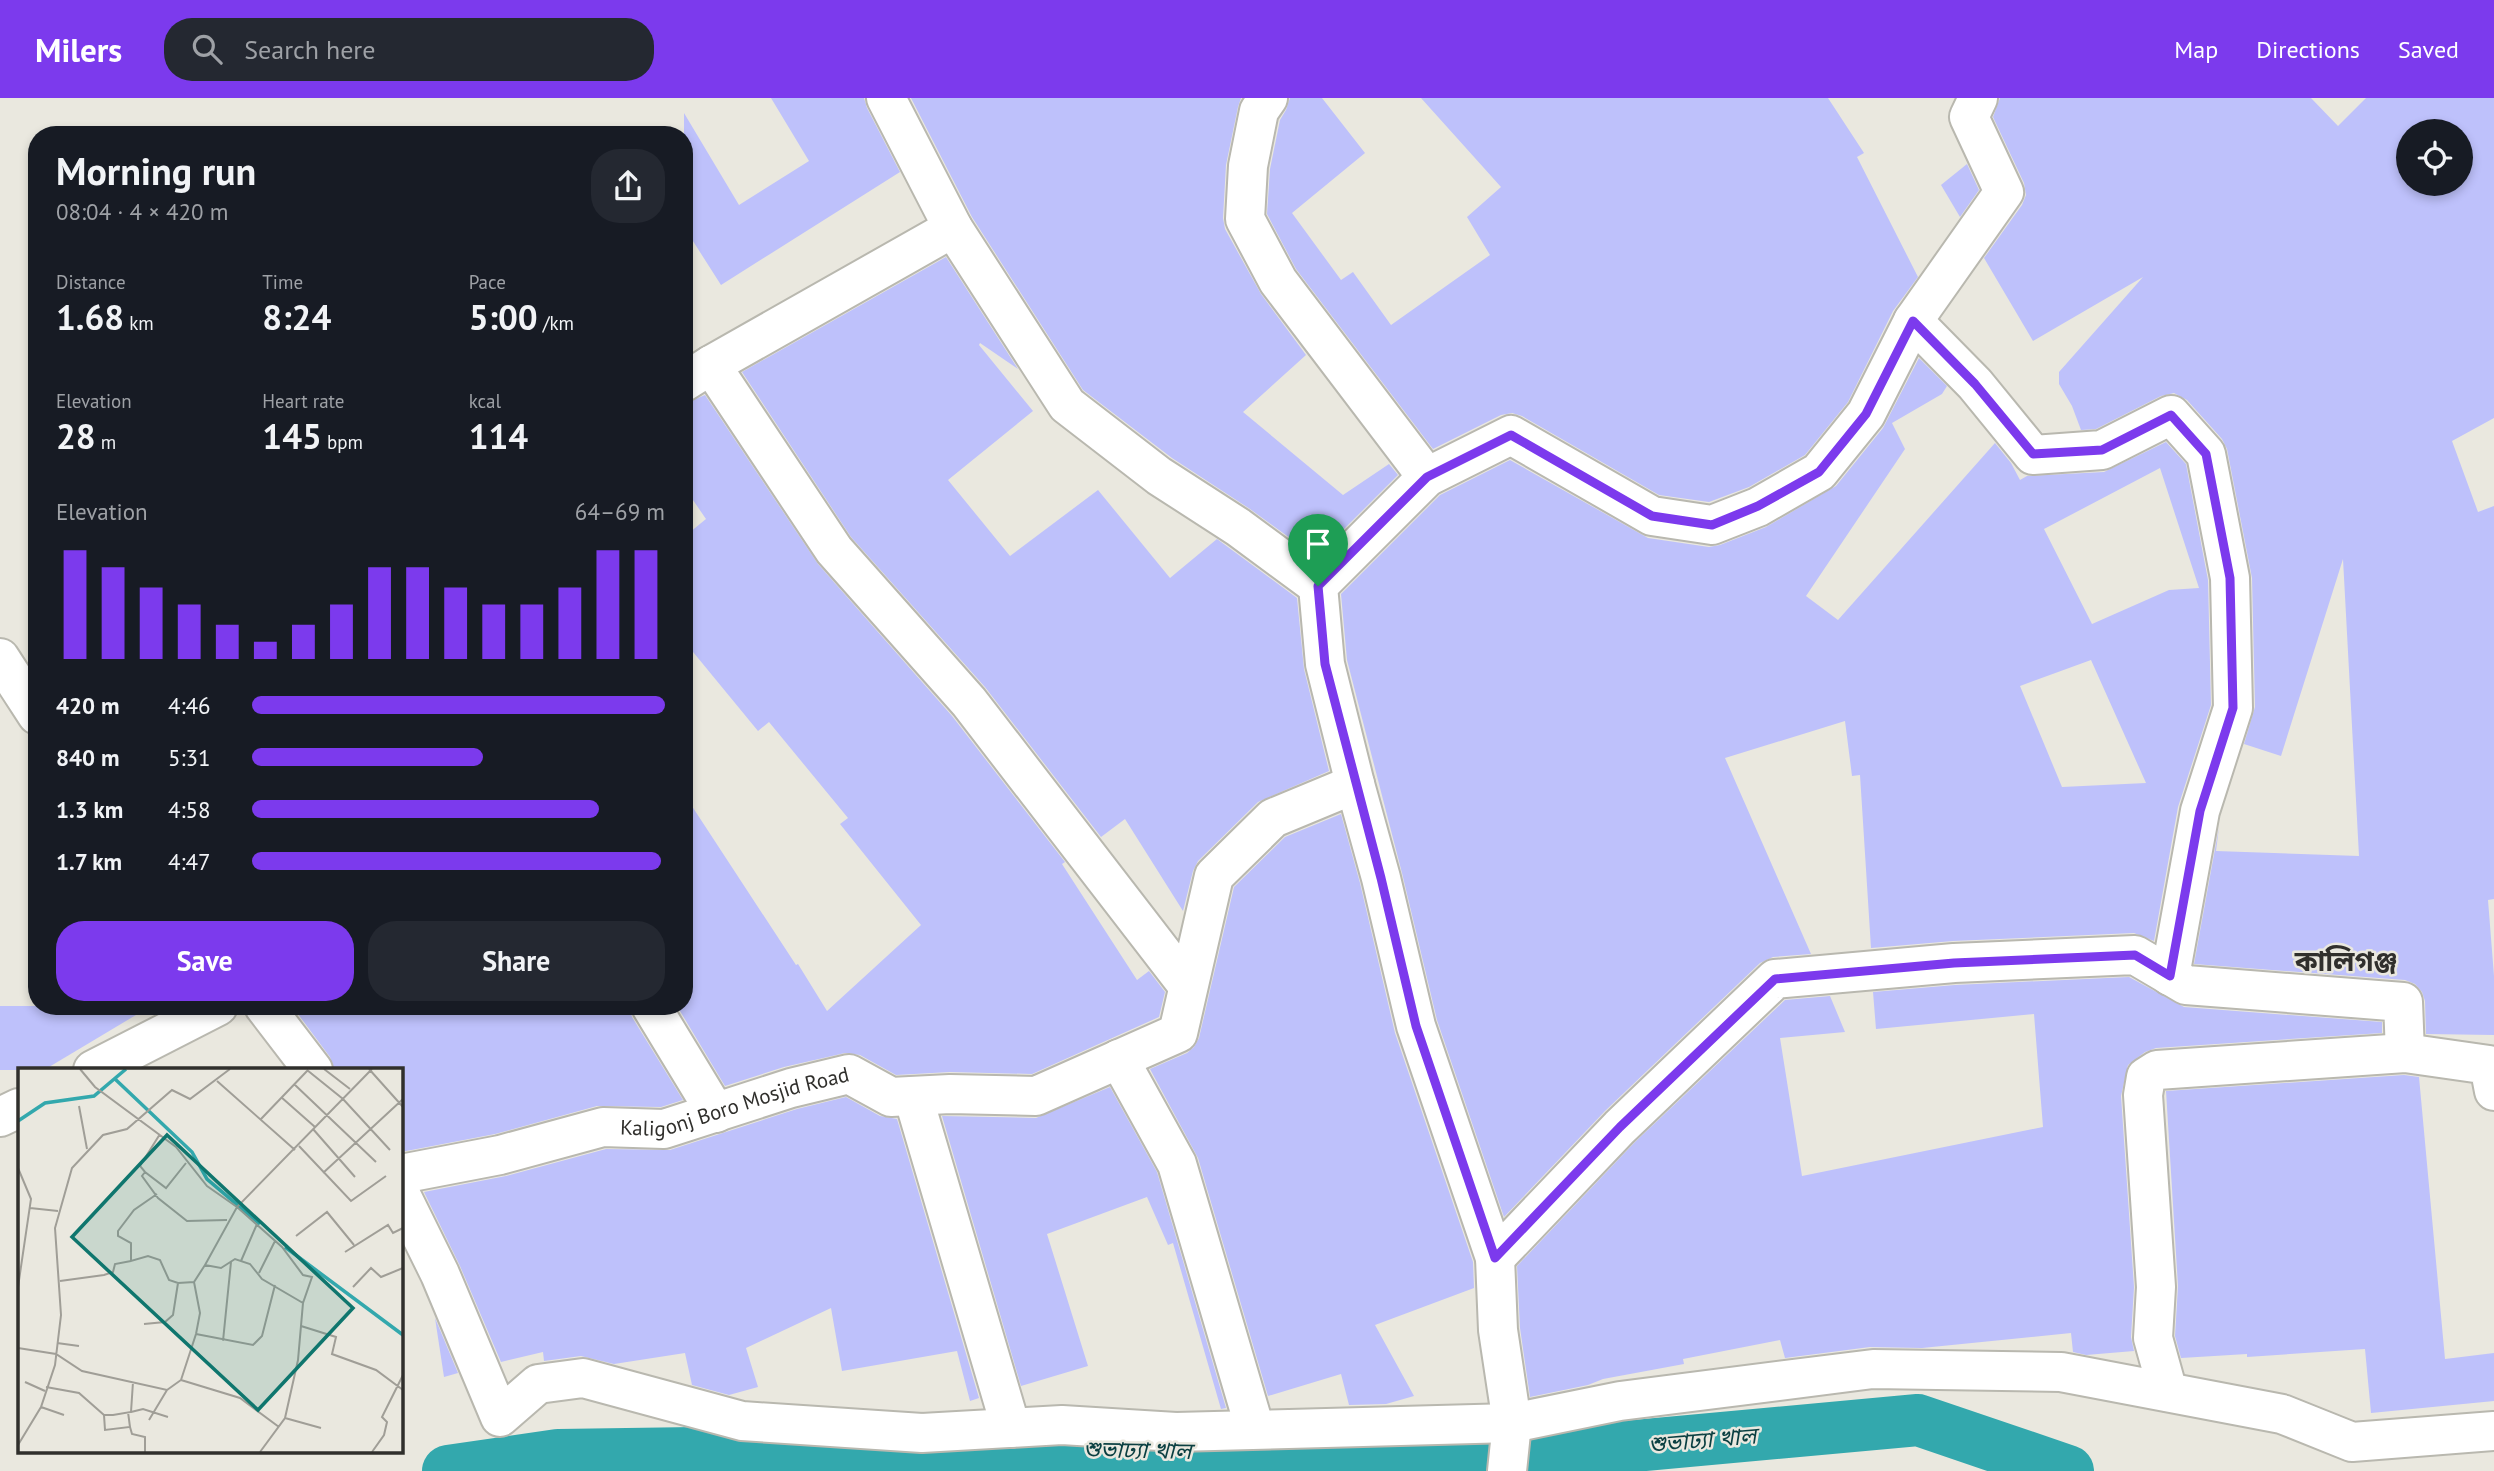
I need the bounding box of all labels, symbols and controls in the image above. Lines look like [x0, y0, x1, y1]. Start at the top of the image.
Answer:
search box [164, 18, 654, 81]
text: Milers [35, 28, 122, 71]
icon: search [188, 30, 226, 68]
text: Search here [244, 33, 375, 66]
text: Map [2174, 34, 2218, 65]
text: Directions [2256, 34, 2360, 65]
text: Saved [2398, 34, 2459, 65]
map controls [2396, 119, 2473, 196]
button: locate [2396, 119, 2473, 196]
text: Morning run [56, 146, 256, 195]
button: share [591, 149, 665, 223]
text: 08:04 · 4 × 420 m [56, 197, 228, 226]
text: Distance [56, 270, 126, 294]
text: Time [262, 270, 303, 294]
text: Pace [469, 270, 506, 294]
text: 1.68 [56, 294, 124, 340]
text: 8:24 [262, 294, 331, 340]
text: 5:00 [469, 294, 538, 340]
text: km [124, 311, 154, 335]
text: /km [538, 311, 574, 335]
text: Elevation [56, 389, 132, 413]
text: Heart rate [262, 389, 344, 413]
text: kcal [469, 389, 501, 413]
text: 28 [56, 413, 96, 459]
text: 145 [262, 413, 322, 459]
text: 114 [469, 413, 528, 459]
text: m [96, 430, 116, 454]
text: bpm [322, 430, 363, 454]
text: Elevation [56, 497, 148, 526]
text: 64–69 m [575, 497, 665, 526]
pin [1288, 514, 1348, 586]
icon: arrive [1299, 525, 1337, 563]
text: 420 m [56, 691, 119, 720]
text: 4:46 [168, 691, 211, 720]
text: 840 m [56, 743, 119, 772]
text: 5:31 [168, 743, 211, 772]
text: 1.3 km [56, 795, 123, 824]
text: 4:58 [168, 795, 211, 824]
text: 1.7 km [56, 847, 122, 876]
text: 4:47 [168, 847, 211, 876]
button: Save [56, 921, 354, 1001]
button: Share [368, 921, 665, 1001]
district label: কালিগঞ্জ [2294, 942, 2397, 979]
street label: Kaligonj Boro Mosjid Road [620, 1060, 852, 1142]
inset map [18, 1068, 402, 1454]
water label: শুভাঢ্যা খাল [1646, 1420, 1762, 1459]
water label: শুভাঢ্যা খাল [1082, 1434, 1196, 1465]

